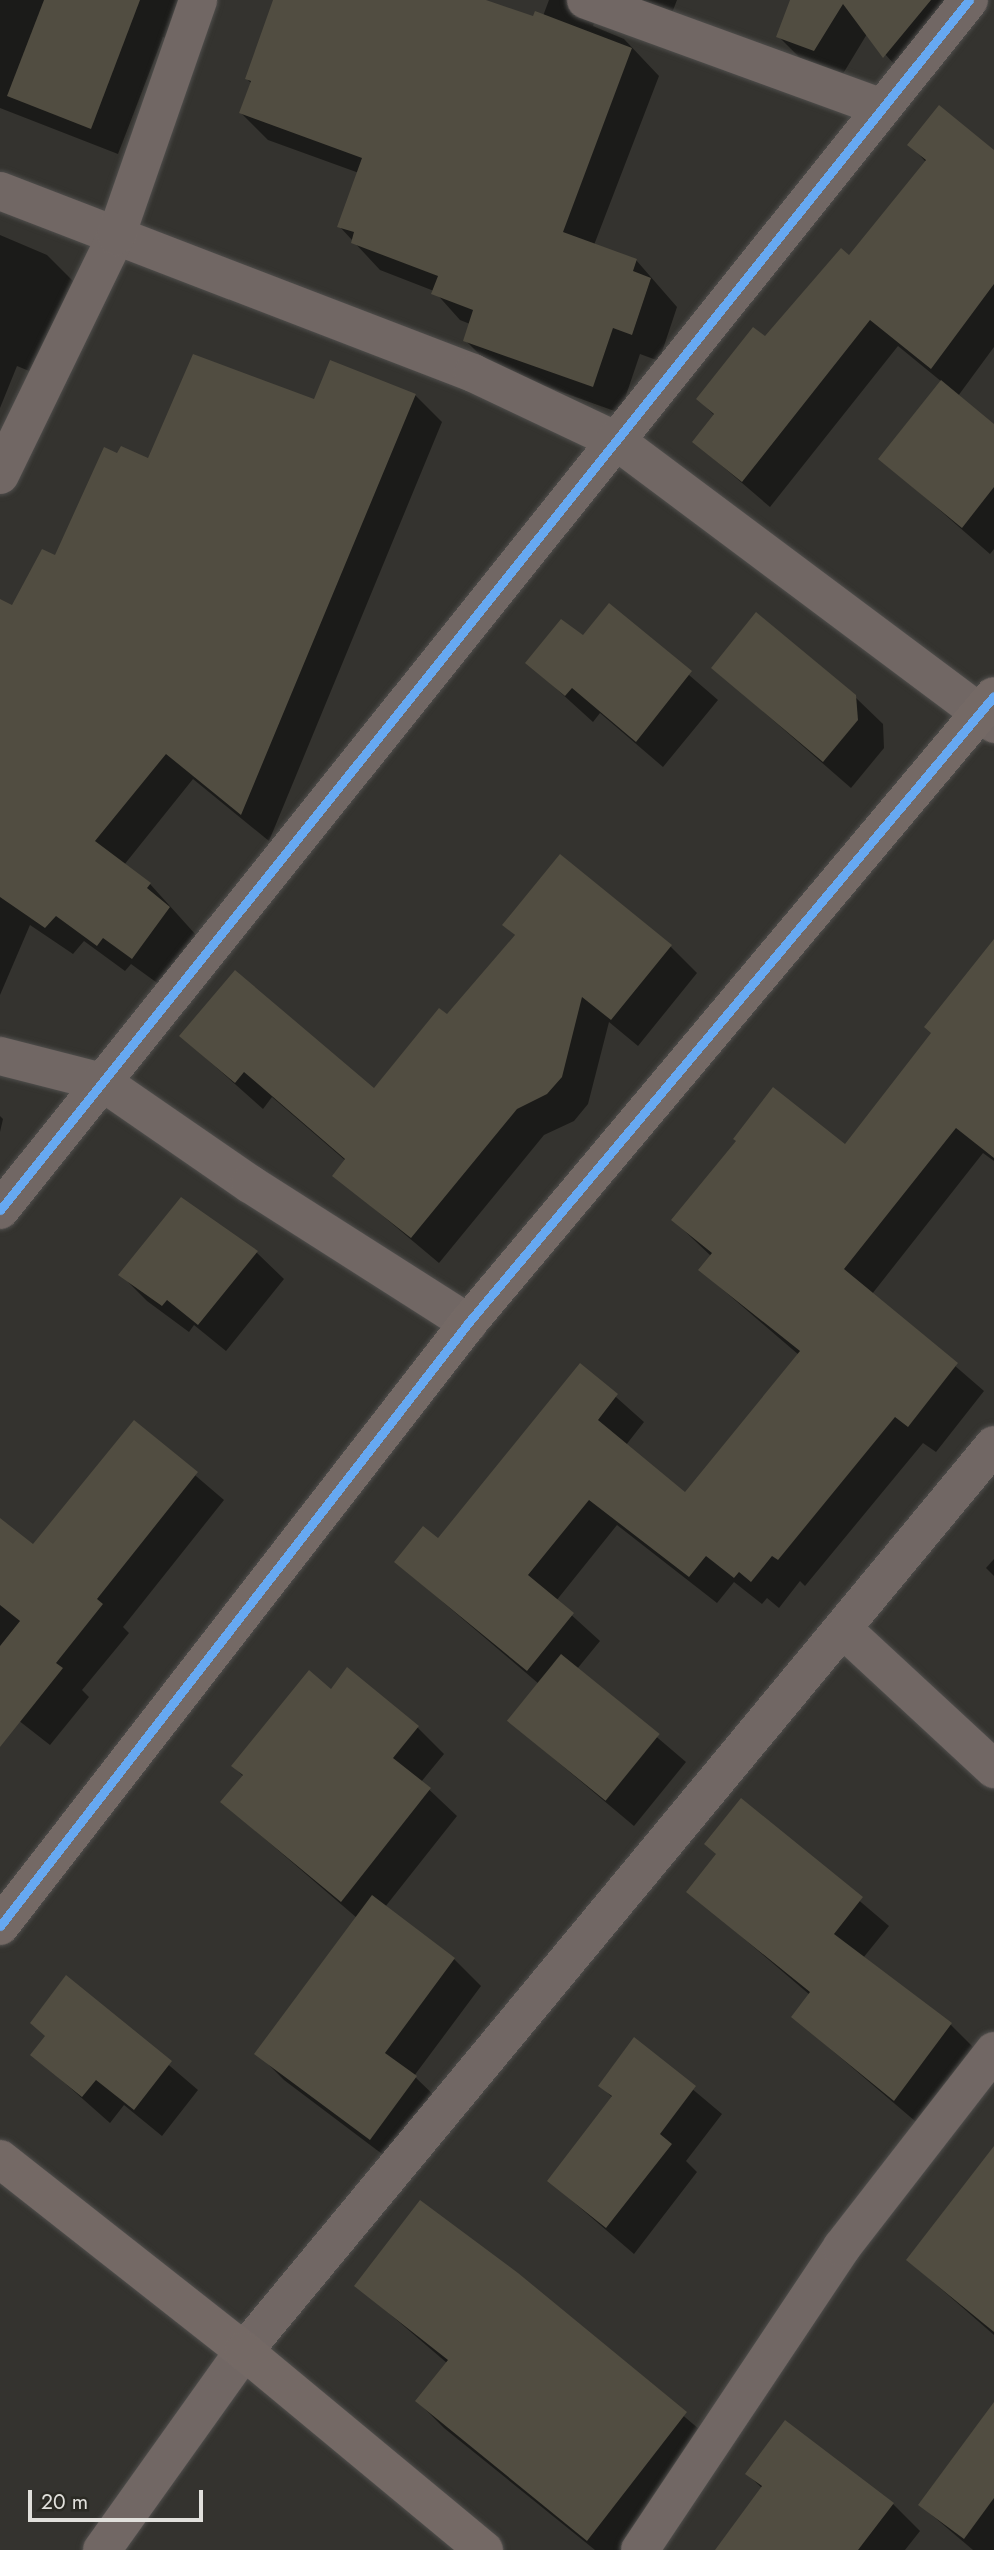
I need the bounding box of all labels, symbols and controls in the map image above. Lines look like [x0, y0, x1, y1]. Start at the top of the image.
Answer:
scale bar [32, 2476, 206, 2520]
text: 20 m [41, 2487, 88, 2517]

